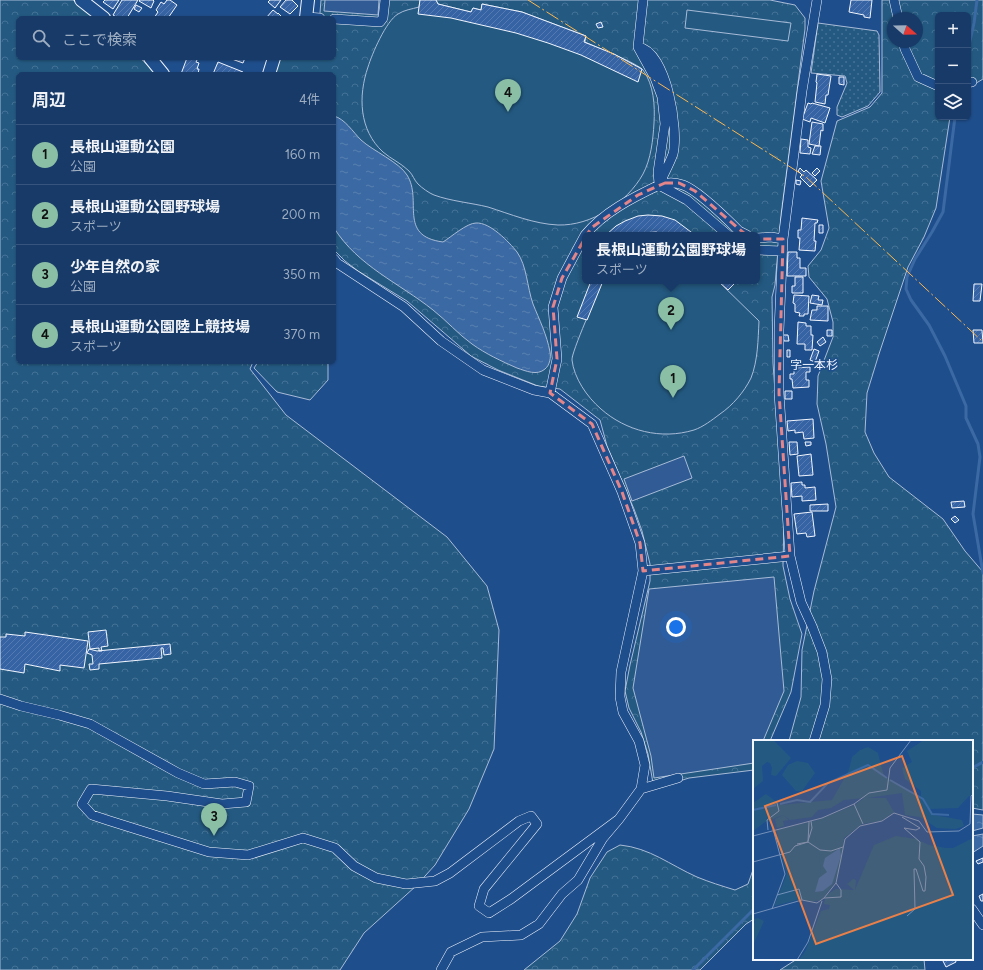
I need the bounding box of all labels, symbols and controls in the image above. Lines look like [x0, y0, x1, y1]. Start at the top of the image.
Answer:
north arrow [887, 12, 923, 48]
map controls [935, 12, 971, 120]
button: + [935, 12, 971, 48]
search box [16, 16, 336, 60]
icon: search [30, 27, 52, 49]
text: ここで検索 [62, 31, 137, 49]
button: − [935, 48, 971, 84]
pin: 4 [495, 79, 521, 112]
button: layers [935, 84, 971, 120]
text: 周辺 [32, 90, 66, 110]
text: 4件 [299, 92, 320, 107]
text: 長根山運動公園 [70, 138, 175, 156]
text: 1 [42, 147, 48, 162]
text: 160 m [285, 147, 320, 162]
text: 公園 [70, 159, 96, 174]
text: 長根山運動公園野球場 [70, 198, 220, 216]
text: 2 [41, 207, 49, 222]
text: 200 m [282, 207, 320, 222]
text: スポーツ [70, 219, 122, 234]
popup [582, 232, 760, 284]
text: 長根山運動公園野球場 [596, 241, 746, 259]
text: 少年自然の家 [70, 258, 160, 276]
text: スポーツ [596, 262, 648, 277]
text: 3 [41, 267, 49, 282]
text: 350 m [283, 267, 320, 282]
text: 公園 [70, 279, 96, 294]
pin: 2 [658, 297, 684, 330]
text: 長根山運動公園陸上競技場 [70, 318, 250, 336]
text: 4 [41, 327, 49, 342]
text: 370 m [283, 327, 320, 342]
text: スポーツ [70, 339, 122, 354]
district label: 字一本杉 [790, 358, 838, 372]
pin: 1 [660, 365, 686, 398]
your location [666, 617, 686, 637]
inset map [753, 740, 973, 960]
pin: 3 [201, 803, 227, 836]

